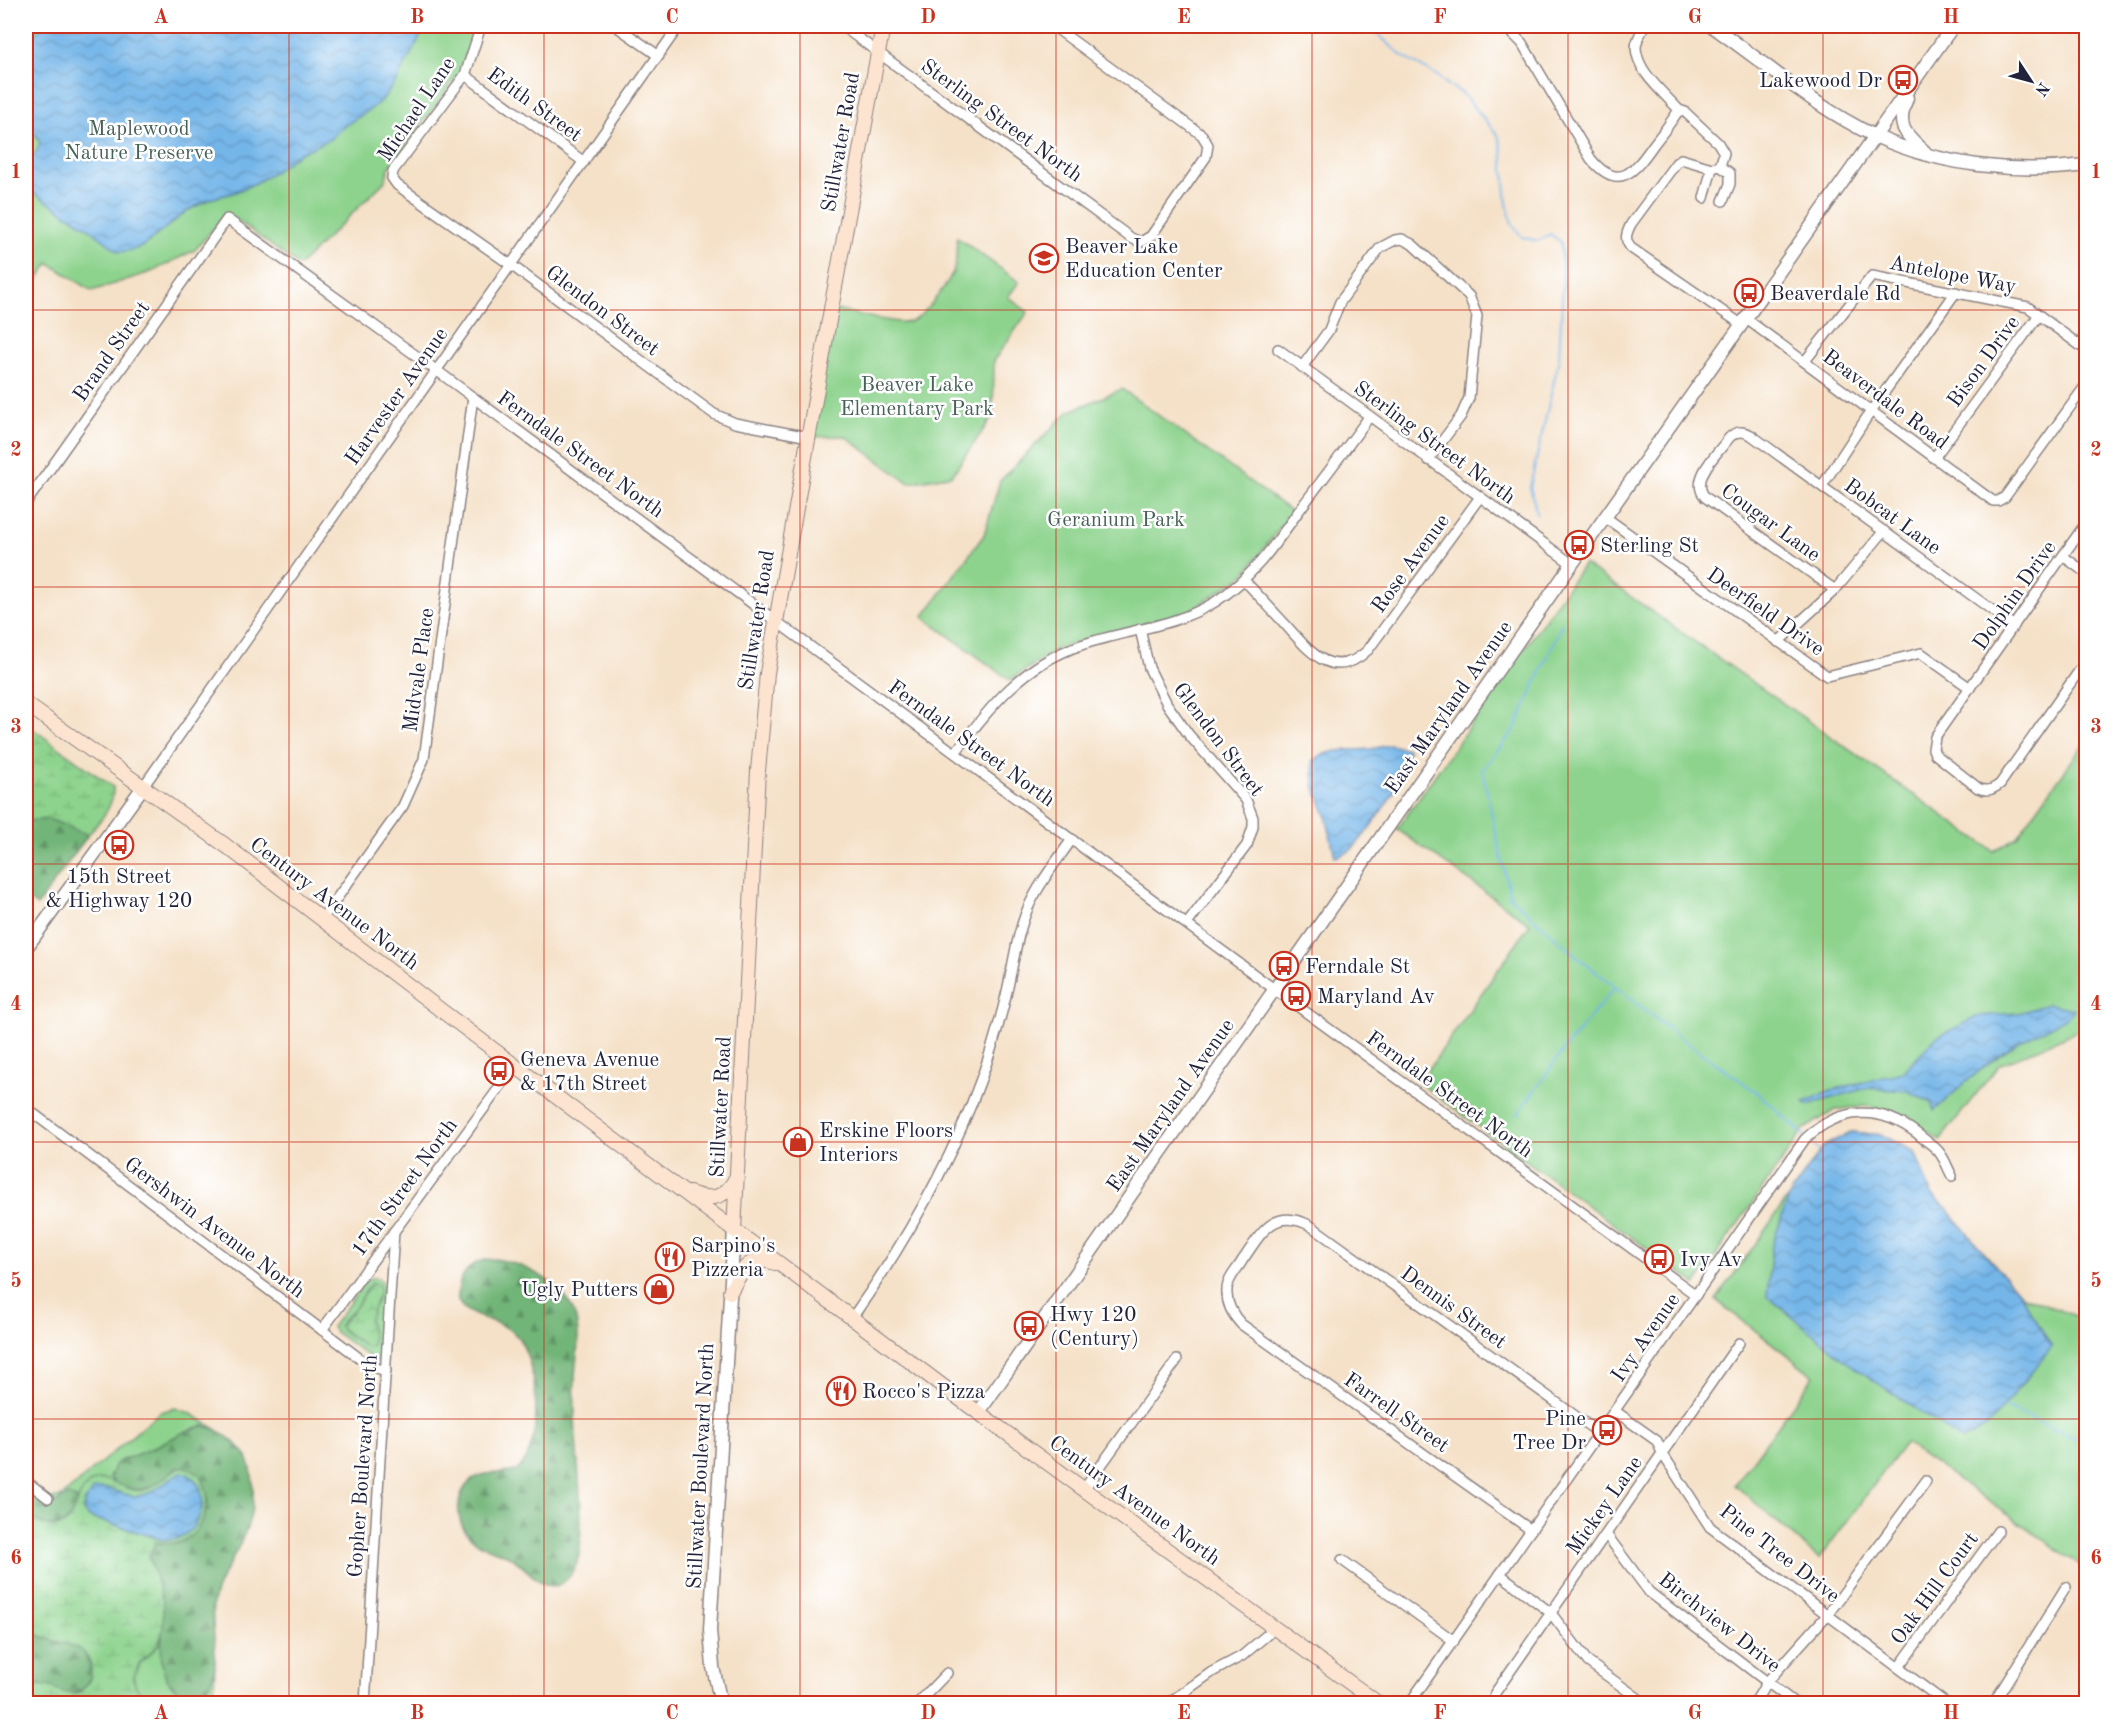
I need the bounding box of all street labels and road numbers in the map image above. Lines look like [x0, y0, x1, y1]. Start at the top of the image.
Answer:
street label: Michael Lane [375, 54, 460, 166]
street label: Sterling Street North [916, 56, 1086, 187]
street label: Edith Street [483, 64, 585, 146]
street label: Stillwater Road [819, 71, 864, 214]
street label: Antelope Way [1887, 253, 2018, 298]
street label: Glendon Street [541, 262, 663, 361]
street label: Brand Street [70, 298, 154, 406]
street label: Bison Drive [1944, 312, 2024, 411]
street label: Harvester Avenue [342, 324, 452, 469]
street label: Beaverdale Road [1818, 346, 1952, 454]
street label: Sterling Street North [1349, 378, 1519, 509]
street label: Ferndale Street North [493, 388, 667, 523]
street label: Bobcat Lane [1840, 475, 1944, 559]
street label: Cougar Lane [1716, 480, 1824, 566]
street label: Rose Avenue [1368, 510, 1454, 617]
street label: Dolphin Drive [1970, 537, 2061, 654]
street label: Stillwater Road [736, 549, 779, 692]
street label: Deerfield Drive [1703, 564, 1828, 660]
street label: Midvale Place [400, 607, 439, 734]
street label: East Maryland Avenue [1382, 618, 1517, 798]
street label: Ferndale Street North [884, 677, 1058, 812]
street label: Glendon Street [1168, 679, 1267, 801]
street label: Century Avenue North [246, 834, 423, 975]
street label: East Maryland Avenue [1104, 1016, 1239, 1196]
street label: Ferndale Street North [1362, 1028, 1536, 1163]
street label: Stillwater Road [707, 1036, 736, 1178]
street label: 17th Street North [348, 1115, 462, 1261]
street label: Gershwin Avenue North [120, 1154, 308, 1303]
street label: Dennis Street [1396, 1263, 1510, 1353]
street label: Ivy Avenue [1608, 1290, 1684, 1386]
street label: Stillwater Boulevard North [685, 1342, 718, 1590]
street label: Gopher Boulevard North [345, 1354, 382, 1578]
street label: Farrell Street [1340, 1369, 1453, 1457]
street label: Century Avenue North [1045, 1432, 1224, 1570]
street label: Mickey Lane [1564, 1453, 1647, 1559]
street label: Pine Tree Drive [1715, 1501, 1843, 1607]
street label: Oak Hill Court [1888, 1529, 1983, 1649]
street label: Birchview Drive [1654, 1569, 1784, 1677]

